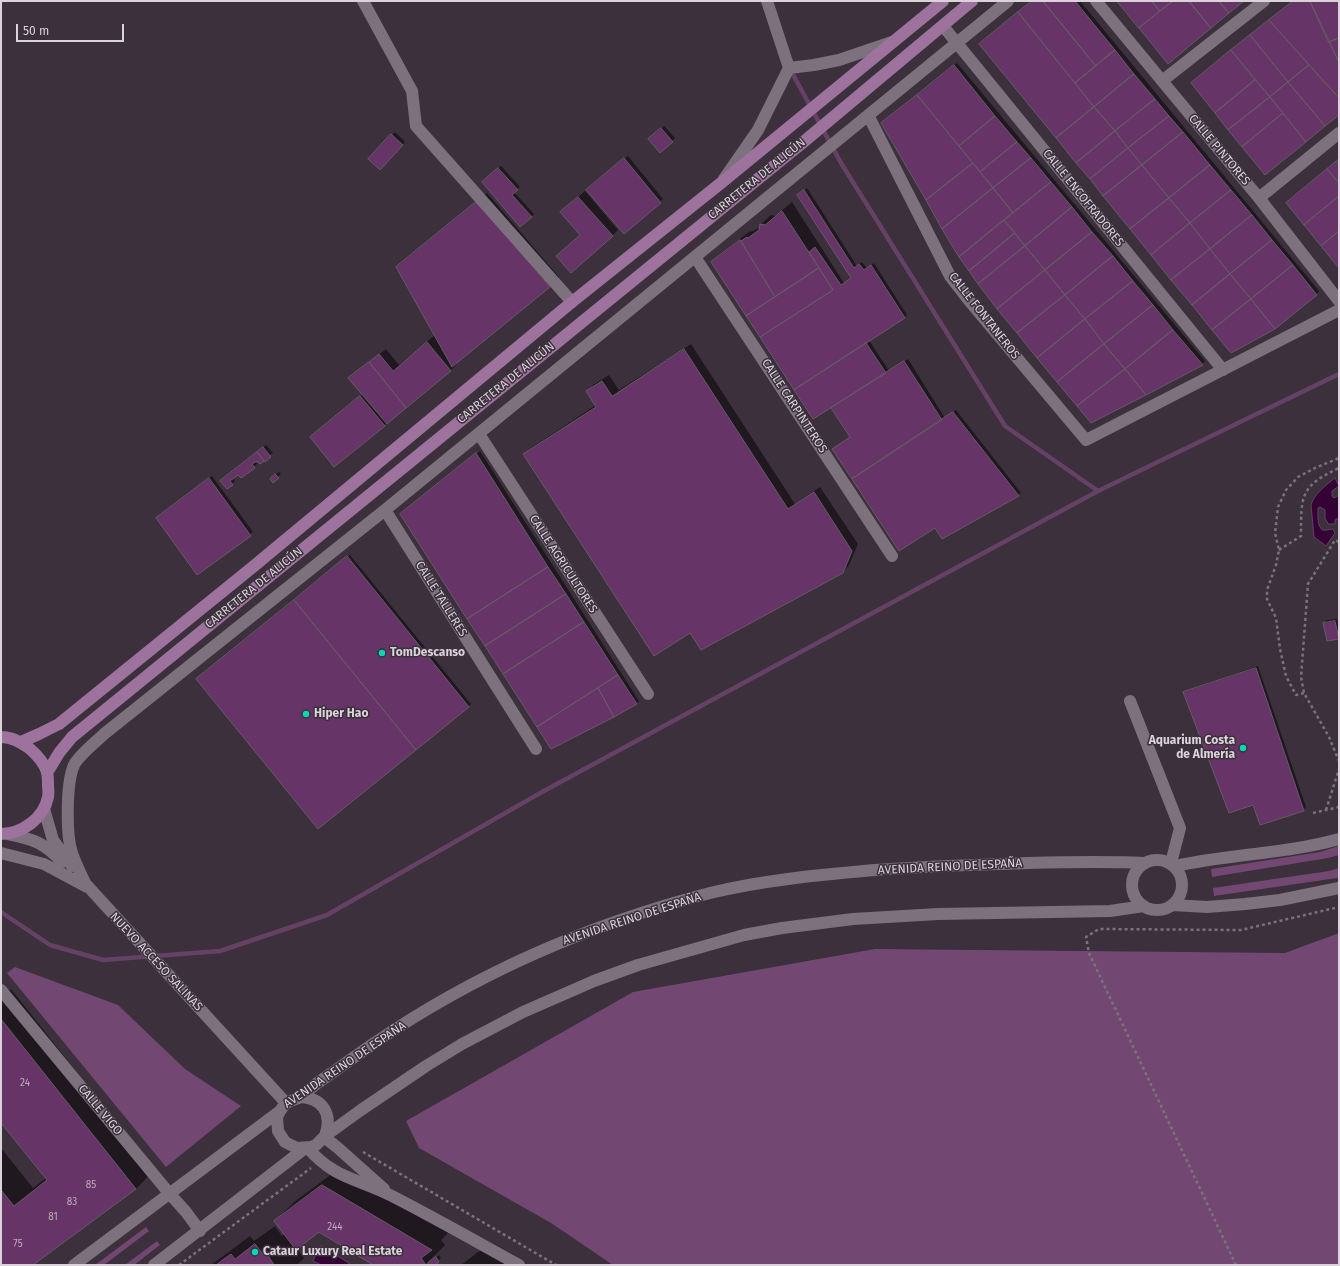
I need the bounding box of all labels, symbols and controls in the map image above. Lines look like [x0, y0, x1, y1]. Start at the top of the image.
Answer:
scale bar [18, 16, 126, 42]
text: 50 m [23, 24, 49, 38]
street label: CALLE PINTORES [1185, 112, 1253, 188]
street label: CARRETERA DE ALICÚN [705, 135, 809, 223]
street label: CALLE ENCOFRADORES [1039, 147, 1127, 249]
street label: CALLE FONTANEROS [946, 270, 1022, 362]
street label: CARRETERA DE ALICÚN [454, 339, 558, 427]
street label: CALLE CARPINTEROS [758, 356, 830, 456]
street label: CALLE AGRICULTORES [526, 512, 600, 616]
street label: CARRETERA DE ALICÚN [202, 544, 306, 632]
street label: CALLE TALLERES [412, 559, 470, 639]
place label: TomDescanso [390, 646, 465, 660]
marker: TomDescanso [377, 648, 387, 658]
place label: Hiper Hao [314, 707, 368, 721]
marker: Hiper Hao [301, 709, 311, 719]
place label: Aquarium Costa de Almería [1149, 734, 1235, 762]
marker: Aquarium Costa de Almería [1238, 743, 1248, 753]
street label: AVENIDA REINO DE ESPAÑA [877, 856, 1023, 878]
street label: AVENIDA REINO DE ESPAÑA [561, 890, 703, 948]
street label: NUEVO ACCESO SALINAS [107, 910, 205, 1014]
street label: AVENIDA REINO DE ESPAÑA [281, 1019, 409, 1111]
house number: 24 [20, 1077, 30, 1089]
street label: CALLE VIGO [75, 1082, 125, 1138]
house number: 85 [86, 1179, 96, 1191]
house number: 83 [67, 1196, 77, 1208]
house number: 81 [48, 1211, 58, 1223]
house number: 244 [327, 1221, 343, 1233]
house number: 75 [13, 1238, 23, 1250]
place label: Cataur Luxury Real Estate [263, 1245, 402, 1259]
marker: Cataur Luxury Real Estate [250, 1247, 260, 1257]

